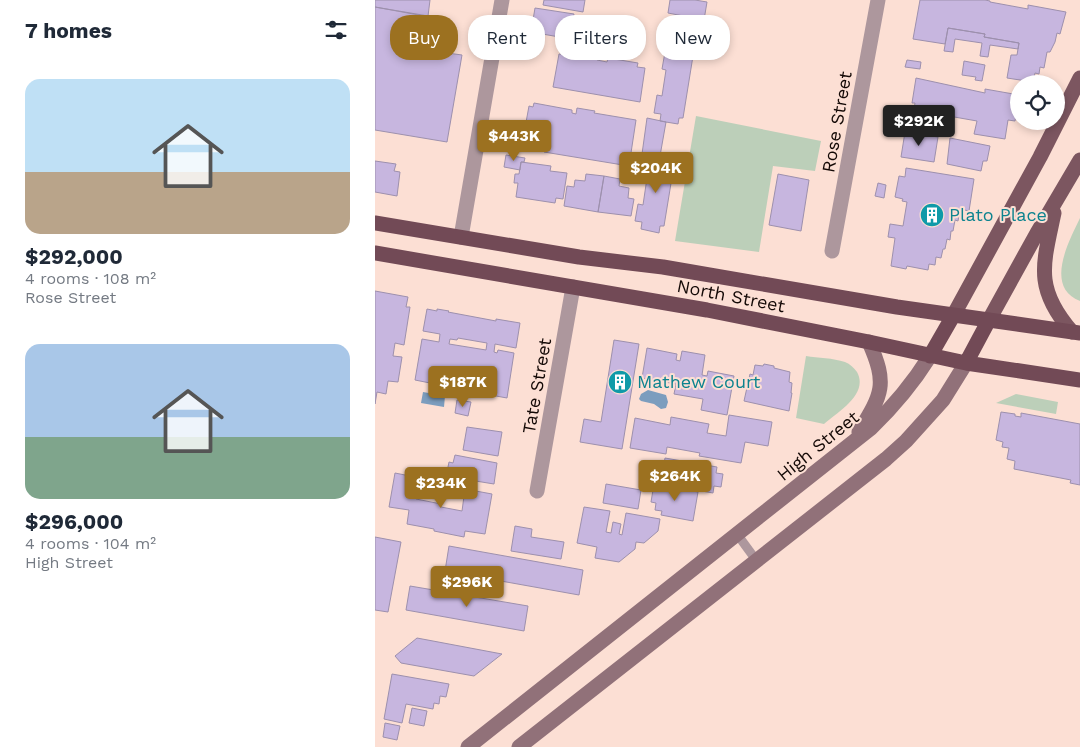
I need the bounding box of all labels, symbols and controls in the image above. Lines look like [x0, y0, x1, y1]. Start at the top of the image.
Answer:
chip: Buy [390, 15, 458, 60]
chip: Rent [468, 15, 545, 60]
chip: Filters [555, 15, 646, 60]
chip: New [656, 15, 730, 60]
icon: filters [322, 16, 350, 44]
text: 7 homes [25, 18, 112, 43]
street label: Rose Street [817, 69, 856, 174]
map controls [1010, 75, 1065, 130]
button: locate [1010, 75, 1065, 130]
pin: $292K [884, 104, 954, 147]
icon: home [143, 111, 233, 201]
text: $292K [894, 111, 944, 130]
pin: $443K [479, 120, 549, 162]
text: $443K [488, 126, 540, 145]
pin: $204K [621, 152, 691, 194]
text: $204K [630, 158, 682, 177]
building icon: Plato Place [919, 202, 945, 228]
place label: Plato Place [949, 204, 1047, 225]
text: $292,000 [25, 244, 123, 269]
text: 4 rooms · 108 m² [25, 269, 156, 288]
street label: North Street [675, 275, 787, 316]
text: Rose Street [25, 288, 116, 307]
street label: Tate Street [518, 336, 555, 436]
pin: $187K [428, 366, 498, 408]
building icon: Mathew Court [607, 369, 633, 395]
place label: Mathew Court [637, 371, 761, 392]
text: $187K [439, 372, 487, 391]
icon: home [143, 376, 233, 466]
street label: High Street [773, 406, 863, 485]
pin: $264K [640, 460, 710, 502]
pin: $234K [406, 466, 476, 509]
text: $264K [649, 466, 701, 485]
text: $234K [416, 473, 466, 492]
text: $296,000 [25, 509, 123, 534]
text: 4 rooms · 104 m² [25, 534, 156, 553]
text: High Street [25, 553, 113, 572]
pin: $296K [432, 566, 502, 608]
text: $296K [442, 572, 492, 591]

